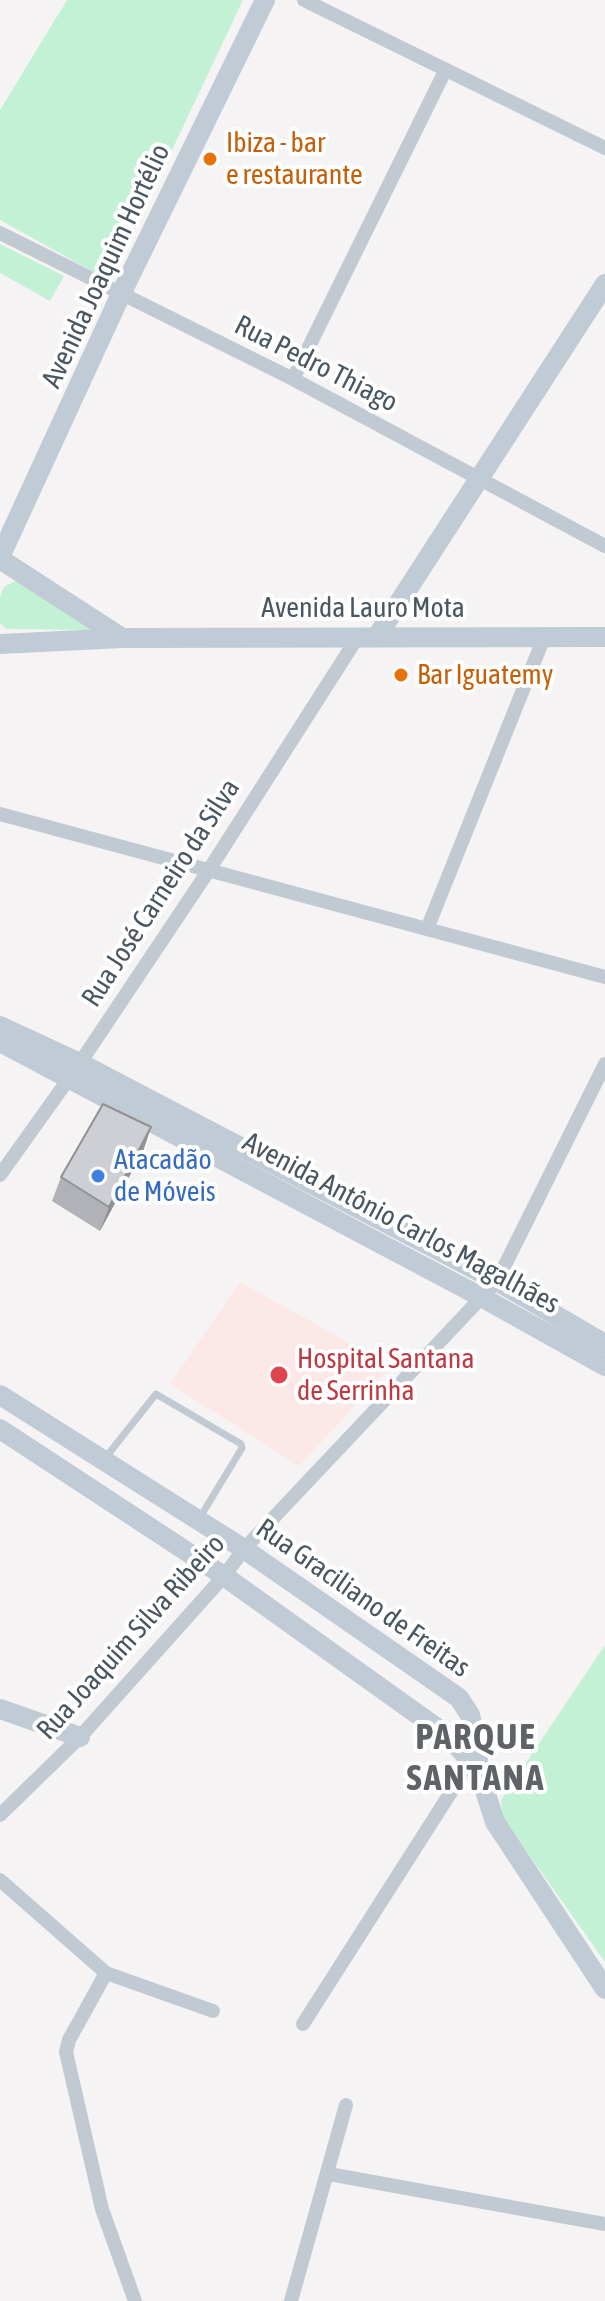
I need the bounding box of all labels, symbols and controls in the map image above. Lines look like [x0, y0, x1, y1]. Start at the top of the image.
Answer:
place label: Ibiza - bar e restaurante [226, 126, 363, 192]
street label: Avenida Joaquim Hortélio [35, 139, 177, 393]
marker: Ibiza - bar e restaurante [201, 150, 219, 168]
street label: Rua Pedro Thiago [229, 309, 403, 419]
street label: Avenida Lauro Mota [261, 591, 465, 625]
place label: Bar Iguatemy [417, 658, 553, 692]
marker: Bar Iguatemy [392, 666, 410, 684]
street label: Rua José Carneiro da Silva [75, 773, 247, 1013]
street label: Avenida Antônio Carlos Magalhães [237, 1125, 565, 1321]
place label: Atacadão de Móveis [114, 1143, 216, 1209]
marker: Atacadão de Móveis [89, 1167, 107, 1185]
place label: Hospital Santana de Serrinha [297, 1342, 474, 1408]
marker: Hospital Santana de Serrinha [268, 1364, 290, 1386]
street label: Rua Graciliano de Freitas [250, 1512, 476, 1684]
street label: Rua Joaquim Silva Ribeiro [30, 1527, 232, 1747]
district label: PARQUE SANTANA [407, 1716, 545, 1801]

